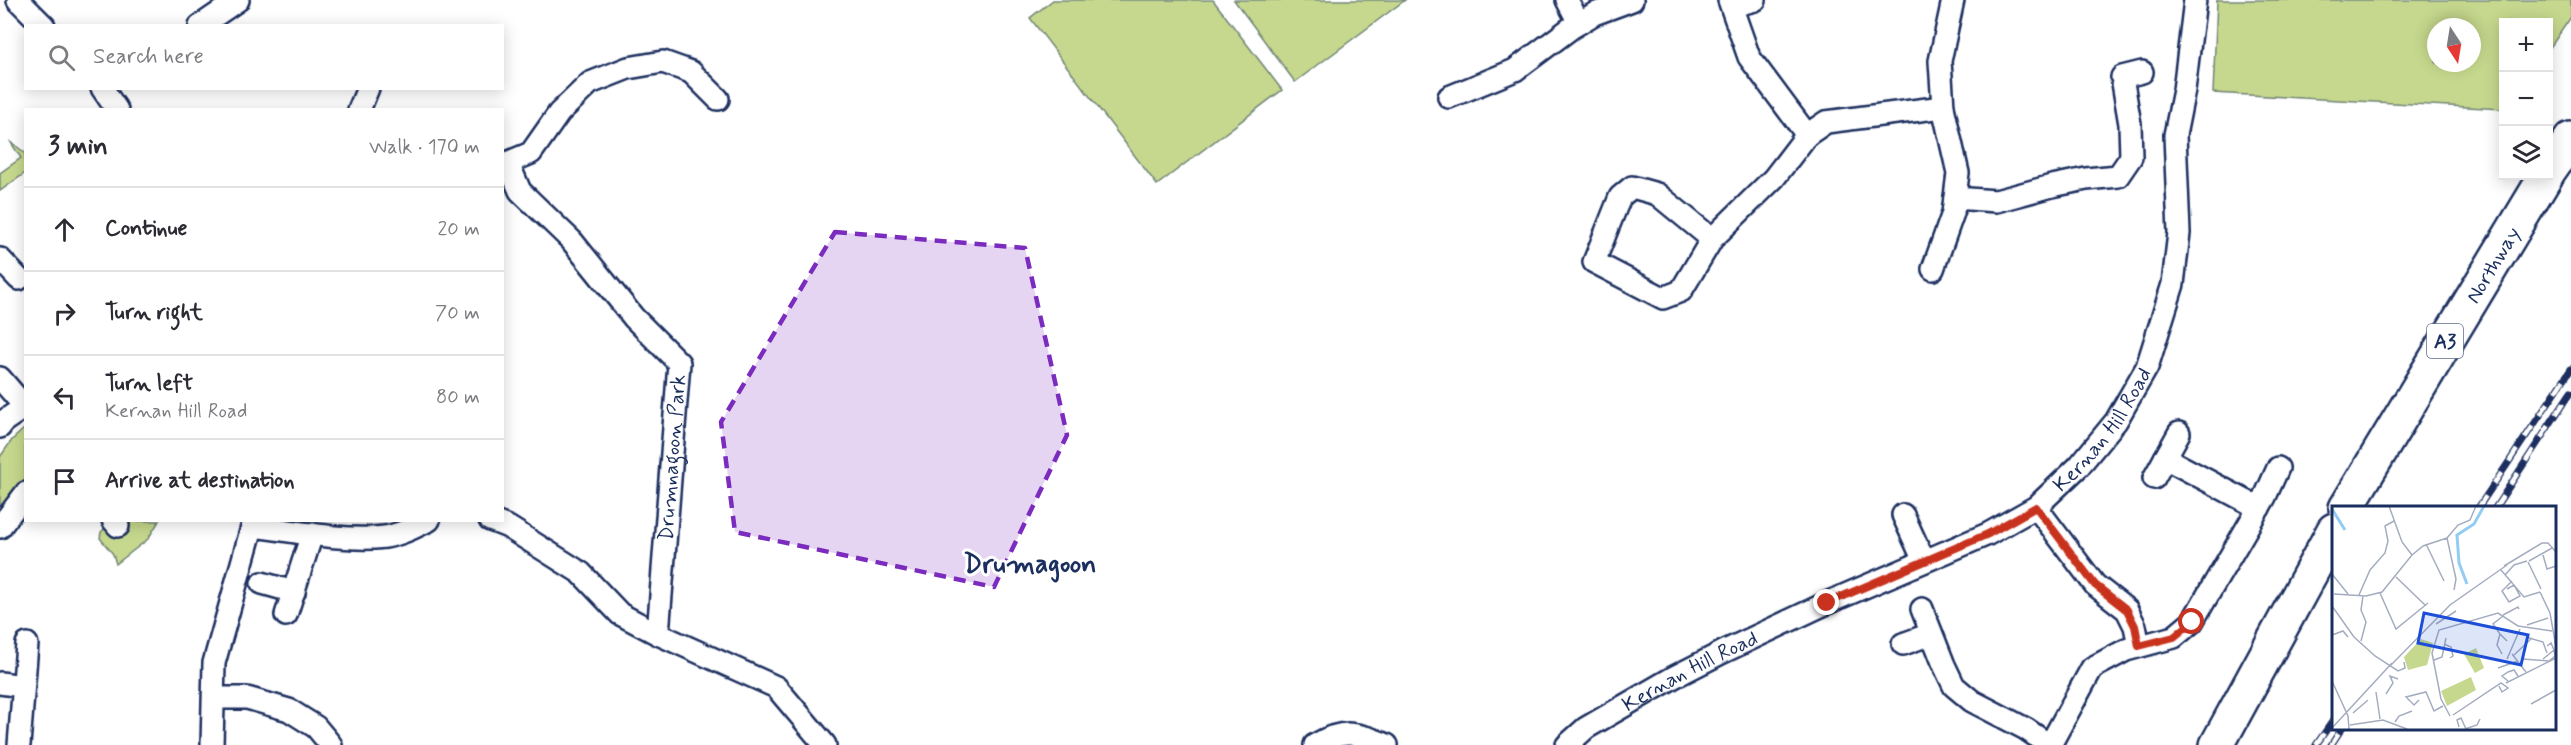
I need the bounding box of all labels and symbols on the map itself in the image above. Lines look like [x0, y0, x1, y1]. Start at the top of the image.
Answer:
north arrow [2427, 18, 2481, 72]
street label: Northway [2460, 222, 2527, 309]
road number: A3 [2427, 324, 2463, 358]
street label: Kernan Hill Road [2047, 363, 2159, 499]
street label: Drumnagoon Park [652, 374, 693, 542]
inset map [2332, 506, 2556, 730]
district label: Drumagoon [964, 547, 1096, 583]
route end [1813, 589, 1839, 615]
route start [2178, 608, 2204, 634]
street label: Kernan Hill Road [1617, 625, 1762, 719]

